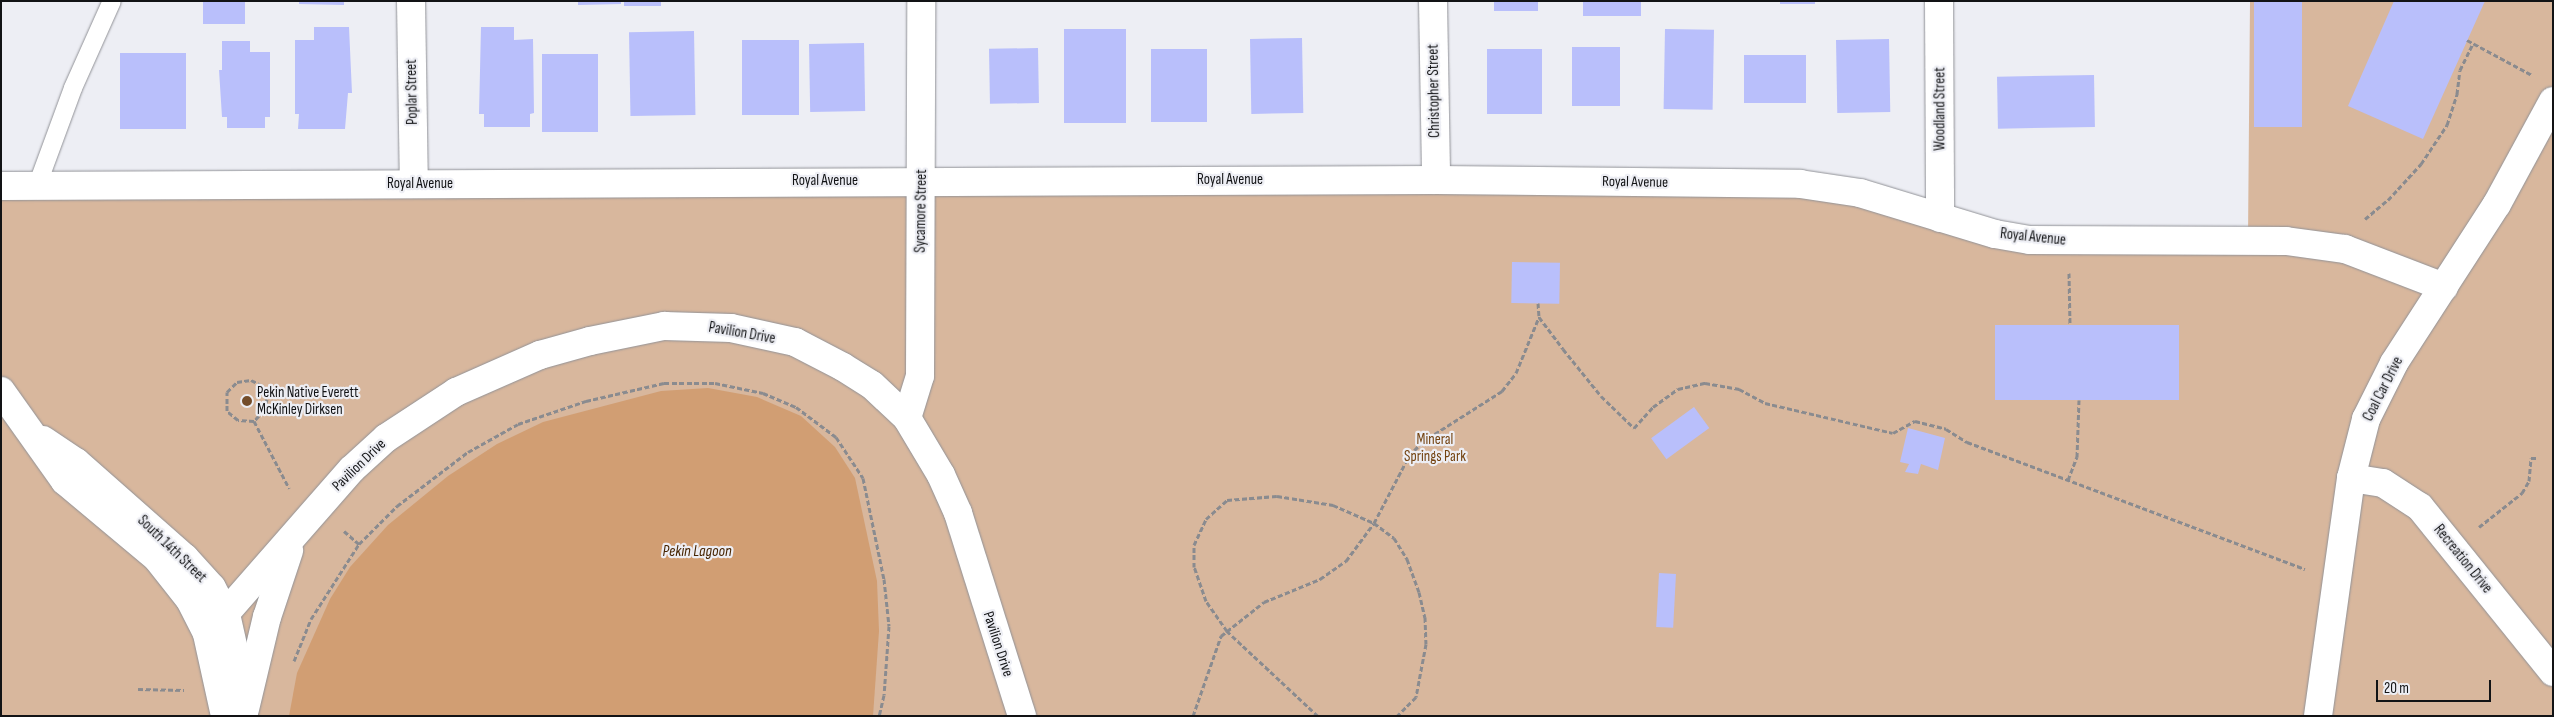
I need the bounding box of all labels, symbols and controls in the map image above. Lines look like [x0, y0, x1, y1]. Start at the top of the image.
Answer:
street label: Christopher Street [1424, 44, 1444, 138]
street label: Poplar Street [402, 59, 422, 125]
street label: Woodland Street [1931, 67, 1949, 151]
street label: Sycamore Street [911, 169, 931, 253]
street label: Royal Avenue [1197, 171, 1263, 189]
street label: Royal Avenue [792, 172, 858, 190]
street label: Royal Avenue [1602, 172, 1668, 192]
street label: Royal Avenue [387, 175, 453, 193]
street label: Royal Avenue [1999, 225, 2067, 249]
street label: Pavilion Drive [707, 318, 777, 348]
street label: Coal Car Drive [2359, 354, 2407, 424]
place label: Pekin Native Everett McKinley Dirksen [257, 383, 359, 418]
marker: Pekin Native Everett McKinley Dirksen [241, 395, 253, 407]
park label: Mineral Springs Park [1404, 430, 1466, 465]
street label: Pavilion Drive [328, 435, 390, 495]
street label: South 14th Street [134, 512, 210, 586]
street label: Recreation Drive [2430, 521, 2496, 597]
water label: Pekin Lagoon [662, 542, 732, 562]
street label: Pavilion Drive [979, 609, 1017, 679]
scale bar [2379, 670, 2494, 702]
text: 20 m [2384, 679, 2409, 698]

